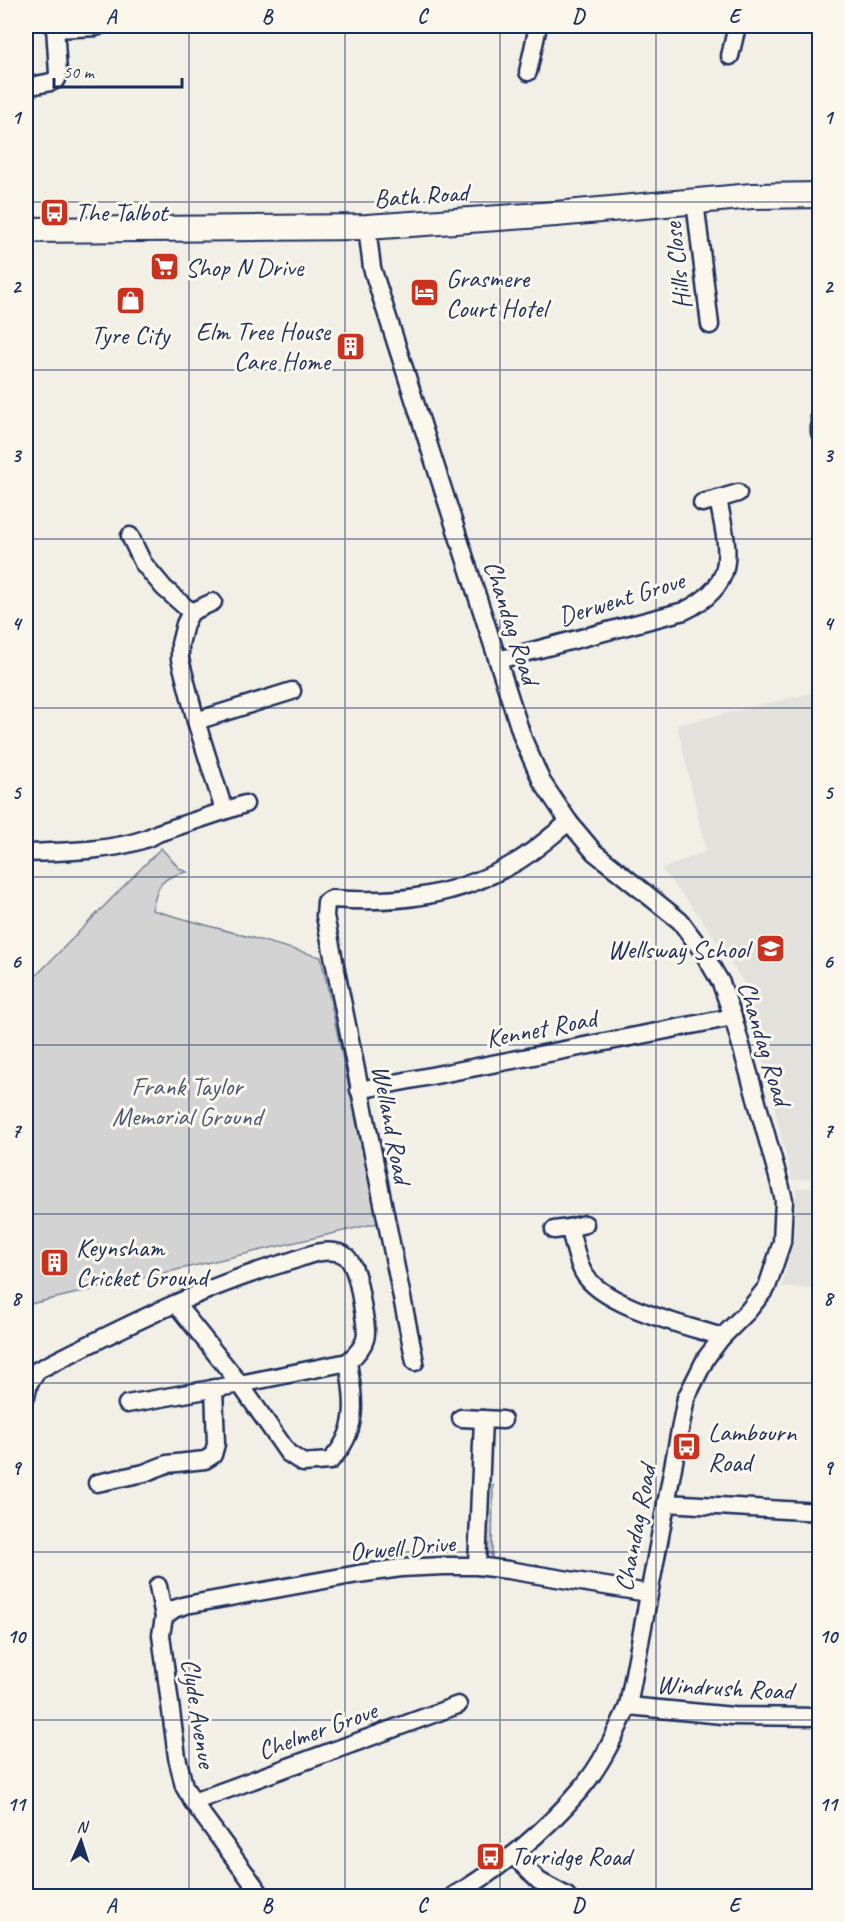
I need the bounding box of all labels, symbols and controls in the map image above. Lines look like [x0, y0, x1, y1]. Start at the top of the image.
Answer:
text: A [106, 4, 118, 29]
text: B [262, 4, 274, 29]
text: C [417, 4, 429, 29]
text: D [572, 4, 586, 29]
text: E [729, 4, 743, 29]
scale bar [54, 51, 182, 89]
text: 50 m [63, 61, 96, 83]
text: 1 [12, 105, 23, 130]
text: 1 [824, 105, 835, 130]
street label: Bath Road [373, 175, 473, 215]
bus stop icon: The Talbot [38, 196, 70, 228]
place label: The Talbot [75, 196, 170, 229]
street label: Hills Close [656, 219, 699, 311]
supermarket icon: Shop N Drive [148, 251, 180, 283]
place label: Shop N Drive [185, 251, 305, 284]
place label: Grasmere Court Hotel [446, 262, 551, 325]
text: 2 [12, 274, 23, 299]
text: 2 [824, 274, 835, 299]
hotel icon: Grasmere Court Hotel [409, 277, 441, 309]
shop icon: Tyre City [114, 285, 146, 317]
place label: Elm Tree House Care Home [196, 315, 333, 378]
place label: Tyre City [91, 319, 171, 352]
building icon: Elm Tree House Care Home [335, 330, 367, 362]
text: 3 [12, 443, 23, 468]
text: 3 [824, 443, 835, 468]
street label: Chandag Road [476, 556, 548, 692]
street label: Derwent Grove [554, 563, 690, 633]
text: 4 [12, 611, 24, 636]
text: 4 [824, 611, 836, 636]
text: 5 [12, 780, 23, 805]
text: 5 [824, 780, 835, 805]
place label: Wellsway School [607, 933, 754, 966]
school or university icon: Wellsway School [754, 933, 786, 965]
text: 6 [11, 949, 22, 974]
text: 6 [823, 949, 834, 974]
street label: Chandag Road [730, 977, 800, 1113]
street label: Kennet Road [483, 1001, 603, 1055]
street label: Welland Road [364, 1062, 420, 1190]
park label: Frank Taylor Memorial Ground [112, 1070, 266, 1133]
text: 7 [12, 1118, 23, 1143]
text: 7 [824, 1118, 835, 1143]
place label: Keynsham Cricket Ground [76, 1231, 211, 1294]
building icon: Keynsham Cricket Ground [39, 1246, 71, 1278]
text: 8 [12, 1286, 24, 1311]
text: 8 [824, 1286, 836, 1311]
place label: Lambourn Road [708, 1416, 797, 1479]
bus stop icon: Lambourn Road [671, 1431, 703, 1463]
text: 9 [12, 1455, 23, 1480]
text: 9 [824, 1455, 835, 1480]
street label: Chandag Road [607, 1458, 665, 1594]
street label: Orwell Drive [348, 1526, 458, 1569]
text: 10 [7, 1624, 27, 1649]
text: 10 [819, 1624, 839, 1649]
street label: Clyde Avenue [174, 1656, 224, 1773]
street label: Windrush Road [656, 1667, 798, 1708]
street label: Chelmer Grove [253, 1693, 384, 1767]
text: 11 [7, 1792, 27, 1817]
text: 11 [819, 1792, 839, 1817]
north arrow [51, 1811, 111, 1871]
text: N [76, 1817, 90, 1837]
bus stop icon: Torridge Road [474, 1840, 506, 1872]
place label: Torridge Road [511, 1840, 635, 1873]
text: A [106, 1893, 118, 1918]
text: B [262, 1893, 274, 1918]
text: C [417, 1893, 429, 1918]
text: D [572, 1893, 586, 1918]
text: E [729, 1893, 743, 1918]

